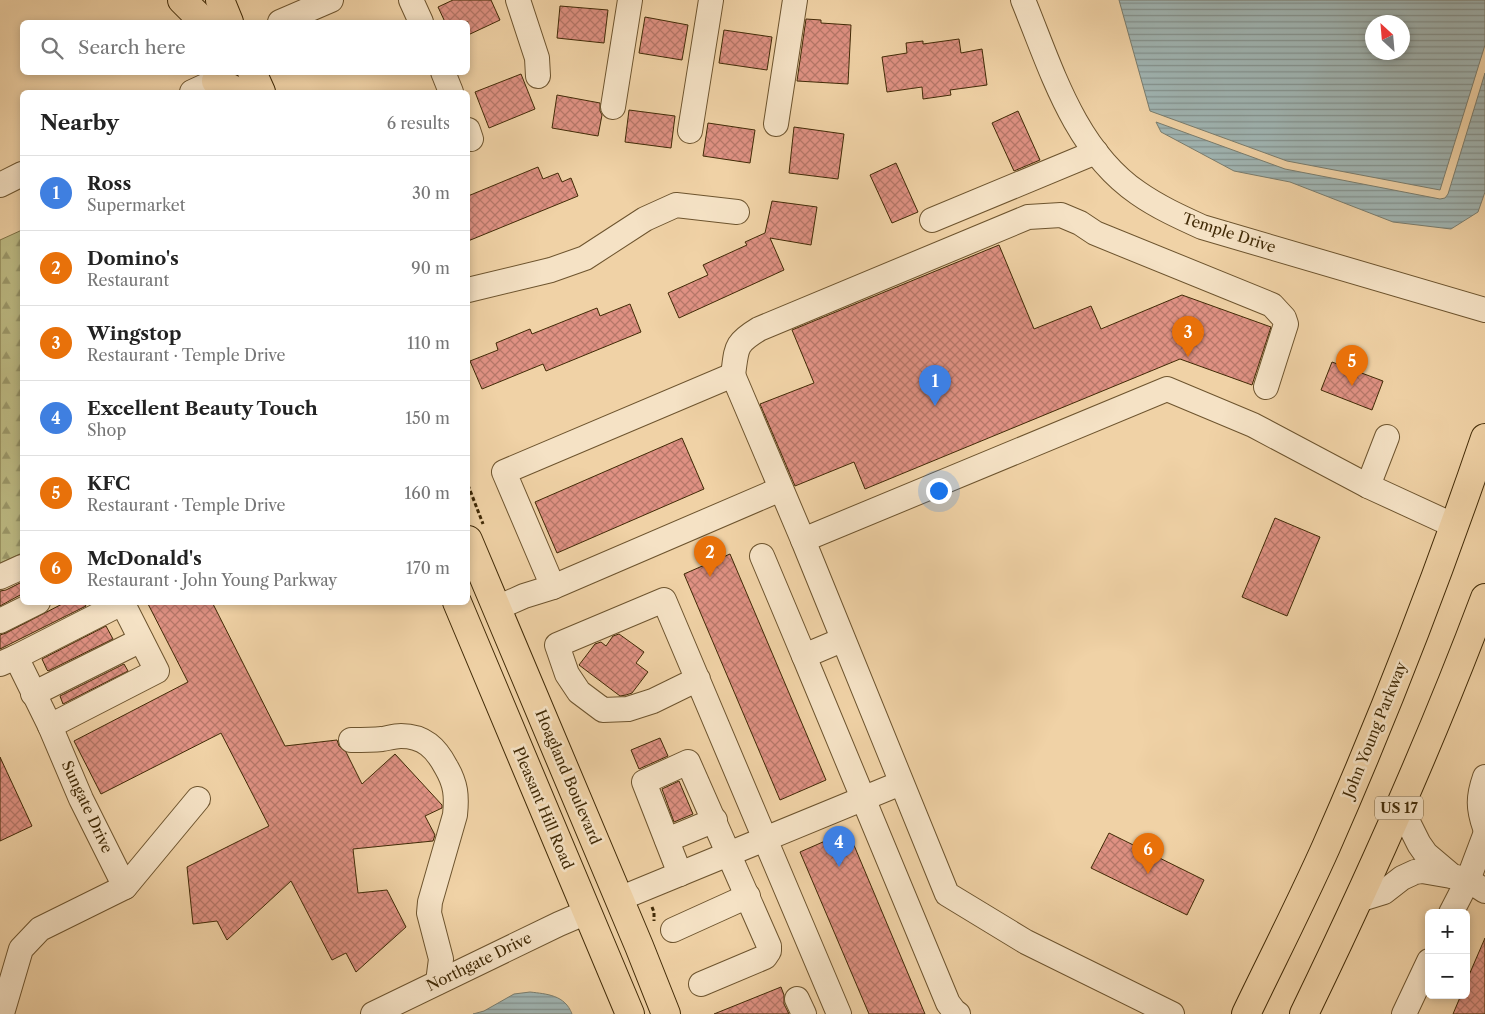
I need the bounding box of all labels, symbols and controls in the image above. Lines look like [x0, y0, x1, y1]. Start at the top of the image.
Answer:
north arrow [1365, 15, 1410, 60]
search box [20, 20, 470, 75]
icon: search [38, 34, 66, 62]
text: Search here [78, 36, 186, 59]
text: Nearby [40, 110, 119, 135]
text: 6 results [387, 113, 450, 133]
text: Ross [87, 172, 131, 195]
text: 1 [52, 183, 60, 203]
text: 30 m [412, 183, 450, 203]
text: Supermarket [87, 195, 185, 215]
street label: Temple Drive [1180, 208, 1278, 257]
text: Domino's [87, 247, 179, 270]
text: 2 [51, 258, 61, 278]
text: 90 m [411, 258, 450, 278]
text: Restaurant [87, 270, 169, 290]
pin: 3 [1172, 316, 1204, 357]
text: Wingstop [87, 322, 182, 345]
text: 3 [51, 333, 61, 353]
text: 110 m [407, 333, 450, 353]
text: Restaurant · Temple Drive [87, 345, 286, 365]
pin: 5 [1336, 345, 1368, 386]
pin: 1 [919, 365, 951, 406]
text: Excellent Beauty Touch [87, 397, 318, 420]
text: 4 [51, 408, 61, 428]
text: 150 m [405, 408, 450, 428]
text: Shop [87, 420, 126, 440]
text: KFC [87, 472, 130, 495]
your location [926, 478, 952, 504]
text: 5 [52, 483, 60, 503]
text: 160 m [405, 483, 450, 503]
text: Restaurant · Temple Drive [87, 495, 286, 515]
pin: 2 [694, 536, 726, 577]
text: McDonald's [87, 547, 202, 570]
text: 6 [51, 558, 61, 578]
text: 170 m [406, 558, 450, 578]
text: Restaurant · John Young Parkway [87, 570, 337, 590]
street label: John Young Parkway [1338, 658, 1411, 803]
street label: Hoagland Boulevard [531, 706, 605, 847]
street label: Pleasant Hill Road [509, 744, 578, 872]
street label: Sungate Drive [58, 757, 117, 856]
road number: US 17 [1375, 796, 1423, 820]
pin: 4 [823, 826, 855, 867]
pin: 6 [1132, 833, 1164, 874]
map controls [1425, 909, 1470, 999]
button: + [1425, 909, 1470, 954]
street label: Northgate Drive [423, 928, 534, 995]
button: − [1425, 954, 1470, 999]

